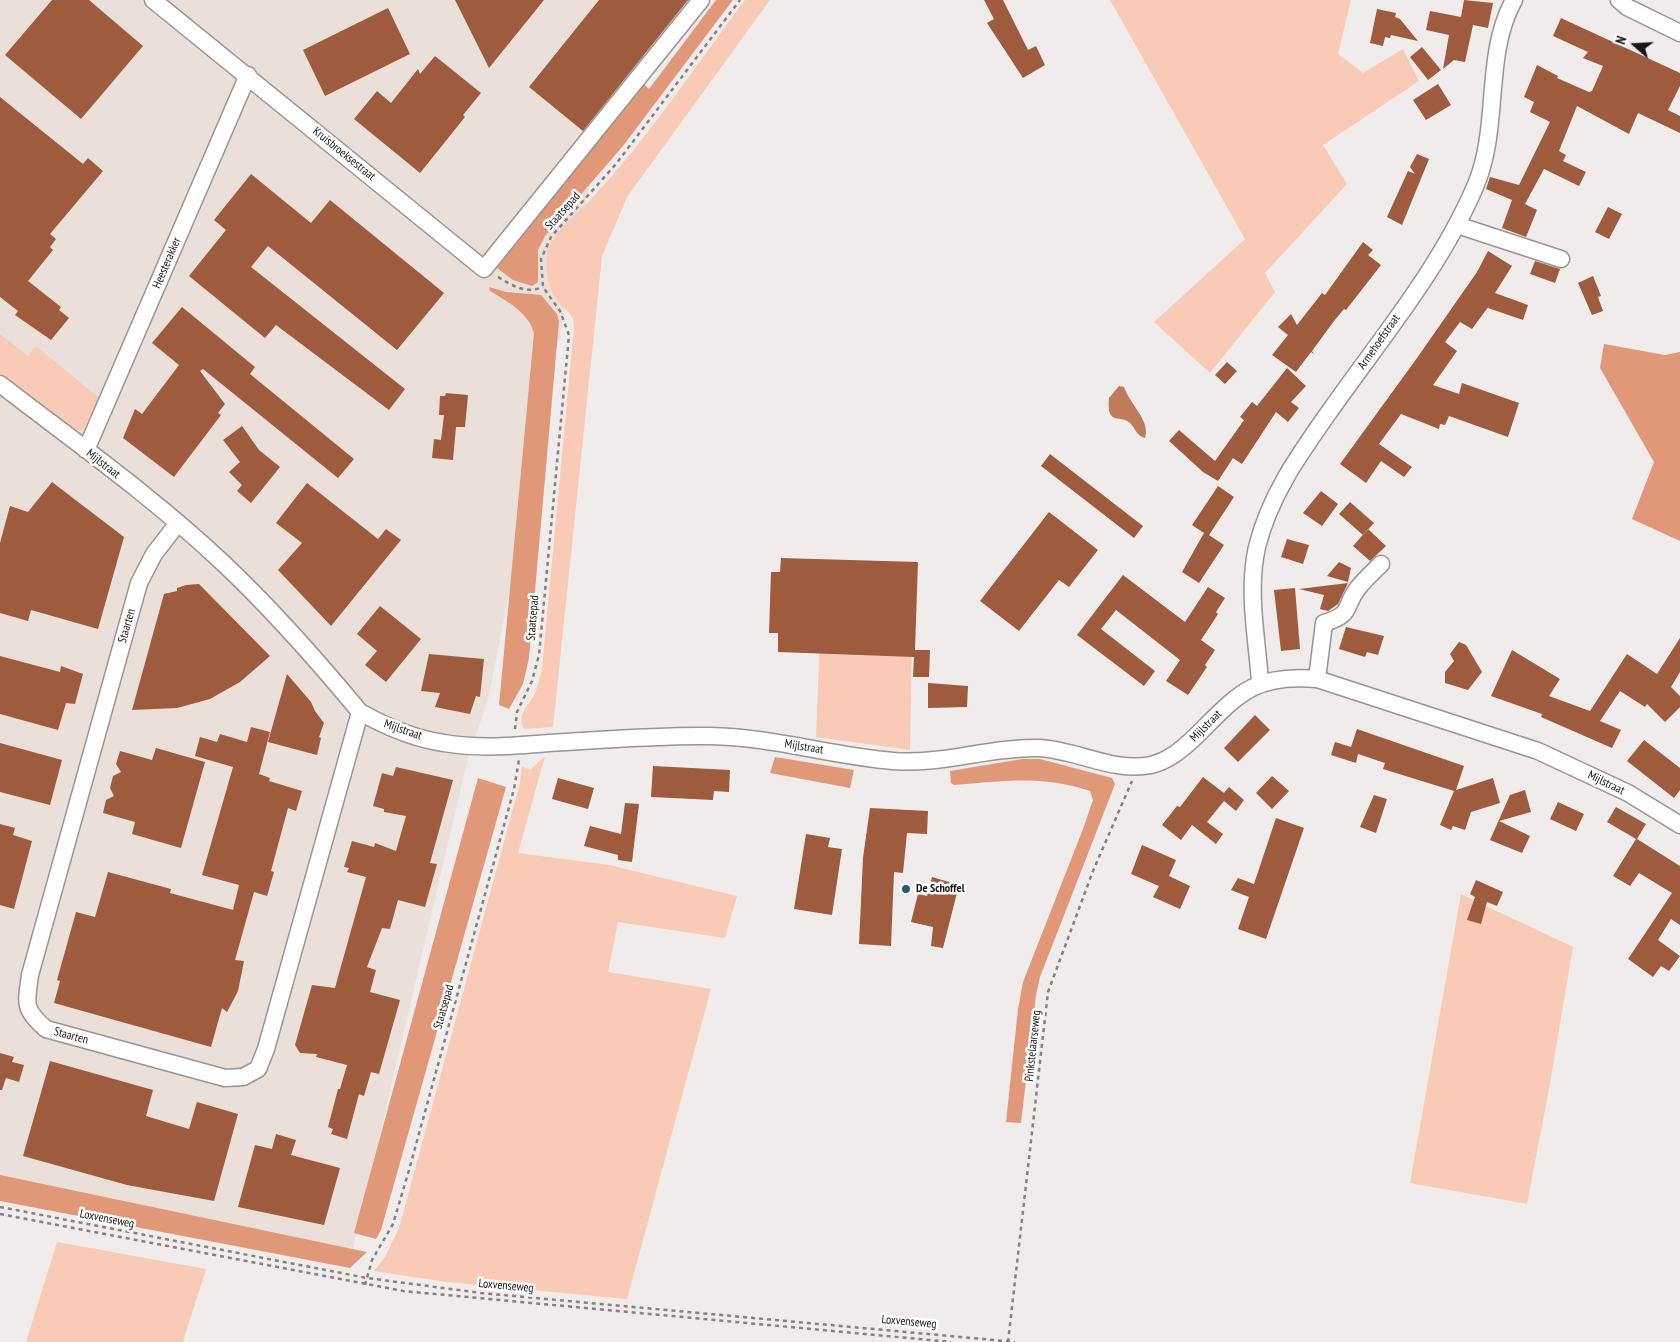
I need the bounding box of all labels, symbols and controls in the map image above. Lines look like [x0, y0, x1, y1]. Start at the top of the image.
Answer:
north arrow [1610, 20, 1660, 70]
text: N [1611, 34, 1631, 47]
street label: Kruisbroeksestraat [310, 124, 378, 184]
street label: Staatsepad [542, 189, 584, 233]
street label: Heesterakker [150, 235, 184, 291]
street label: Armehoefstraat [1355, 312, 1403, 372]
street label: Mijlstraat [83, 446, 123, 482]
street label: Staatsepad [524, 595, 542, 641]
street label: Staarten [115, 607, 139, 645]
street label: Mijlstraat [1187, 707, 1225, 745]
street label: Mijlstraat [382, 717, 424, 743]
street label: Mijlstraat [784, 737, 824, 757]
street label: Mijlstraat [1585, 768, 1627, 798]
place label: De Schoffel [916, 882, 965, 896]
marker: De Schoffel [900, 883, 912, 895]
street label: Staatsepad [431, 983, 457, 1031]
street label: Pinkstelaarseweg [1022, 1010, 1044, 1082]
street label: Staarten [52, 1025, 90, 1047]
street label: Loxvenseweg [79, 1207, 135, 1231]
street label: Loxvenseweg [478, 1276, 534, 1296]
street label: Loxvenseweg [881, 1312, 937, 1332]

